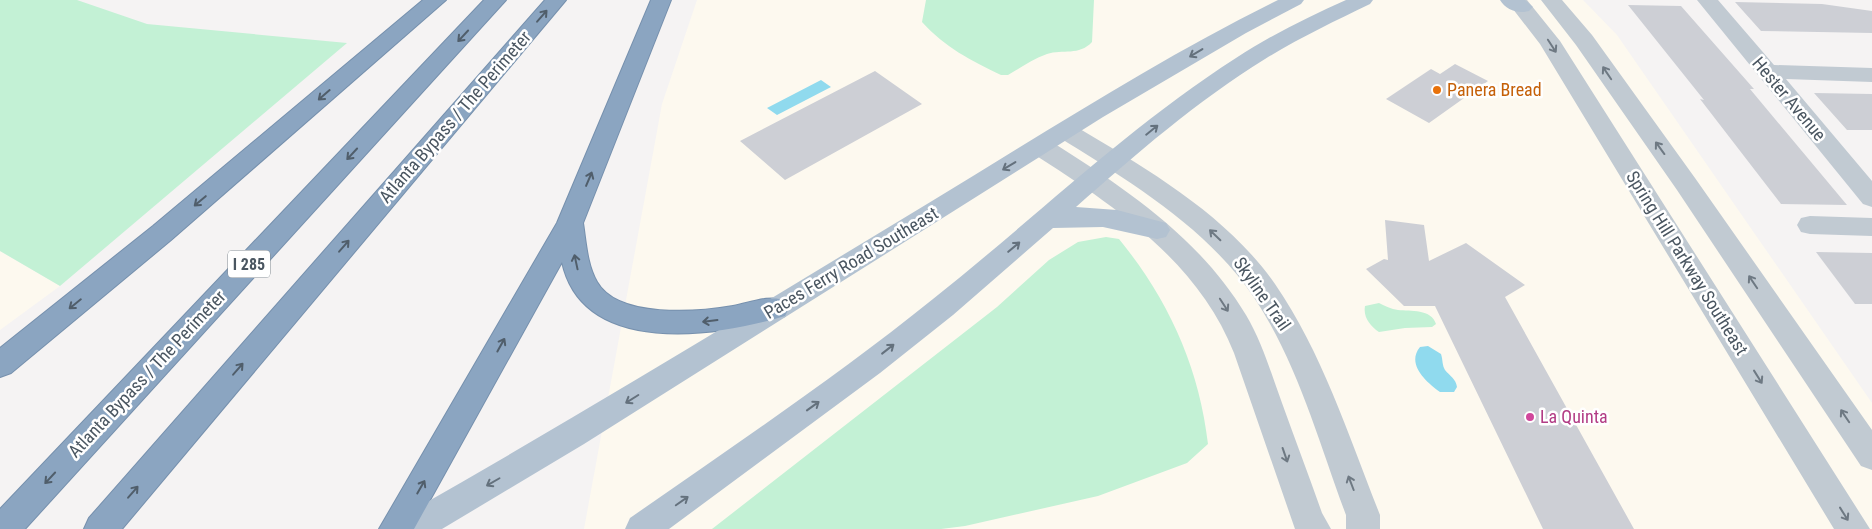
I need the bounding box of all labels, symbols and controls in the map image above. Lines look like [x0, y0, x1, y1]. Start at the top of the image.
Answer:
one-way arrow [536, 10, 547, 23]
street label: Atlanta Bypass / The Perimeter [374, 26, 535, 207]
one-way arrow [457, 29, 469, 42]
one-way arrow [1547, 38, 1557, 52]
one-way arrow [1189, 48, 1204, 58]
street label: Hester Avenue [1748, 52, 1831, 145]
one-way arrow [1602, 67, 1612, 81]
place label: Panera Bread [1447, 79, 1542, 100]
marker: Panera Bread [1431, 84, 1443, 96]
one-way arrow [317, 89, 330, 101]
one-way arrow [1146, 124, 1159, 135]
one-way arrow [1655, 141, 1665, 155]
one-way arrow [346, 148, 358, 161]
one-way arrow [1003, 162, 1017, 172]
street label: Spring Hill Parkway Southeast [1622, 167, 1753, 359]
one-way arrow [584, 172, 594, 187]
one-way arrow [194, 195, 207, 206]
street label: Paces Ferry Road Southeast [760, 202, 942, 323]
one-way arrow [1209, 229, 1222, 241]
one-way arrow [339, 239, 350, 252]
one-way arrow [1008, 242, 1021, 253]
road number: I 285 [228, 250, 270, 278]
street label: Skyline Trail [1229, 253, 1295, 334]
one-way arrow [570, 255, 580, 271]
one-way arrow [1748, 275, 1758, 289]
street label: Atlanta Bypass / The Perimeter [64, 285, 230, 462]
one-way arrow [1219, 298, 1229, 312]
one-way arrow [69, 299, 82, 310]
one-way arrow [703, 316, 719, 326]
one-way arrow [496, 339, 506, 353]
one-way arrow [881, 344, 894, 355]
one-way arrow [233, 362, 244, 375]
one-way arrow [1754, 369, 1764, 383]
one-way arrow [626, 394, 640, 404]
one-way arrow [806, 400, 819, 411]
place label: La Quinta [1540, 406, 1608, 427]
one-way arrow [1839, 409, 1850, 423]
marker: La Quinta [1524, 411, 1536, 423]
one-way arrow [1281, 447, 1290, 463]
one-way arrow [44, 472, 56, 484]
one-way arrow [1345, 475, 1354, 490]
one-way arrow [486, 478, 500, 488]
one-way arrow [416, 480, 426, 494]
one-way arrow [127, 486, 138, 499]
one-way arrow [675, 496, 689, 506]
one-way arrow [1840, 507, 1850, 521]

